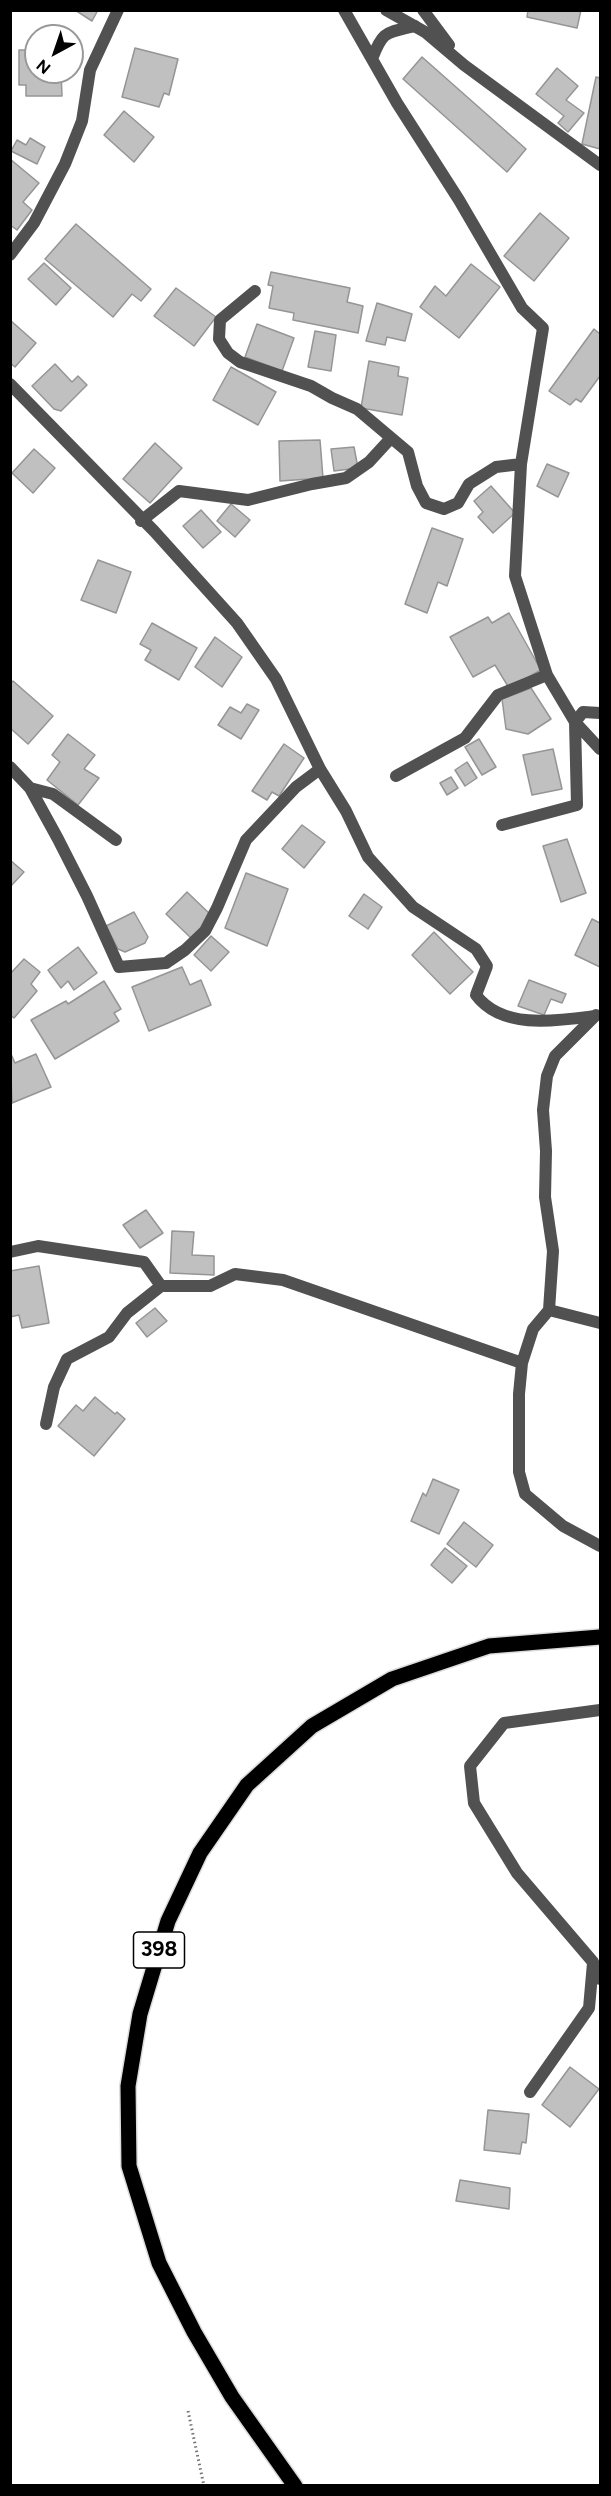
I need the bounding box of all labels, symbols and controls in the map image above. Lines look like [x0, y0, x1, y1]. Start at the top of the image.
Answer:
north arrow [24, 24, 84, 84]
text: N [33, 55, 54, 78]
road number: 398 [134, 1932, 184, 1968]

